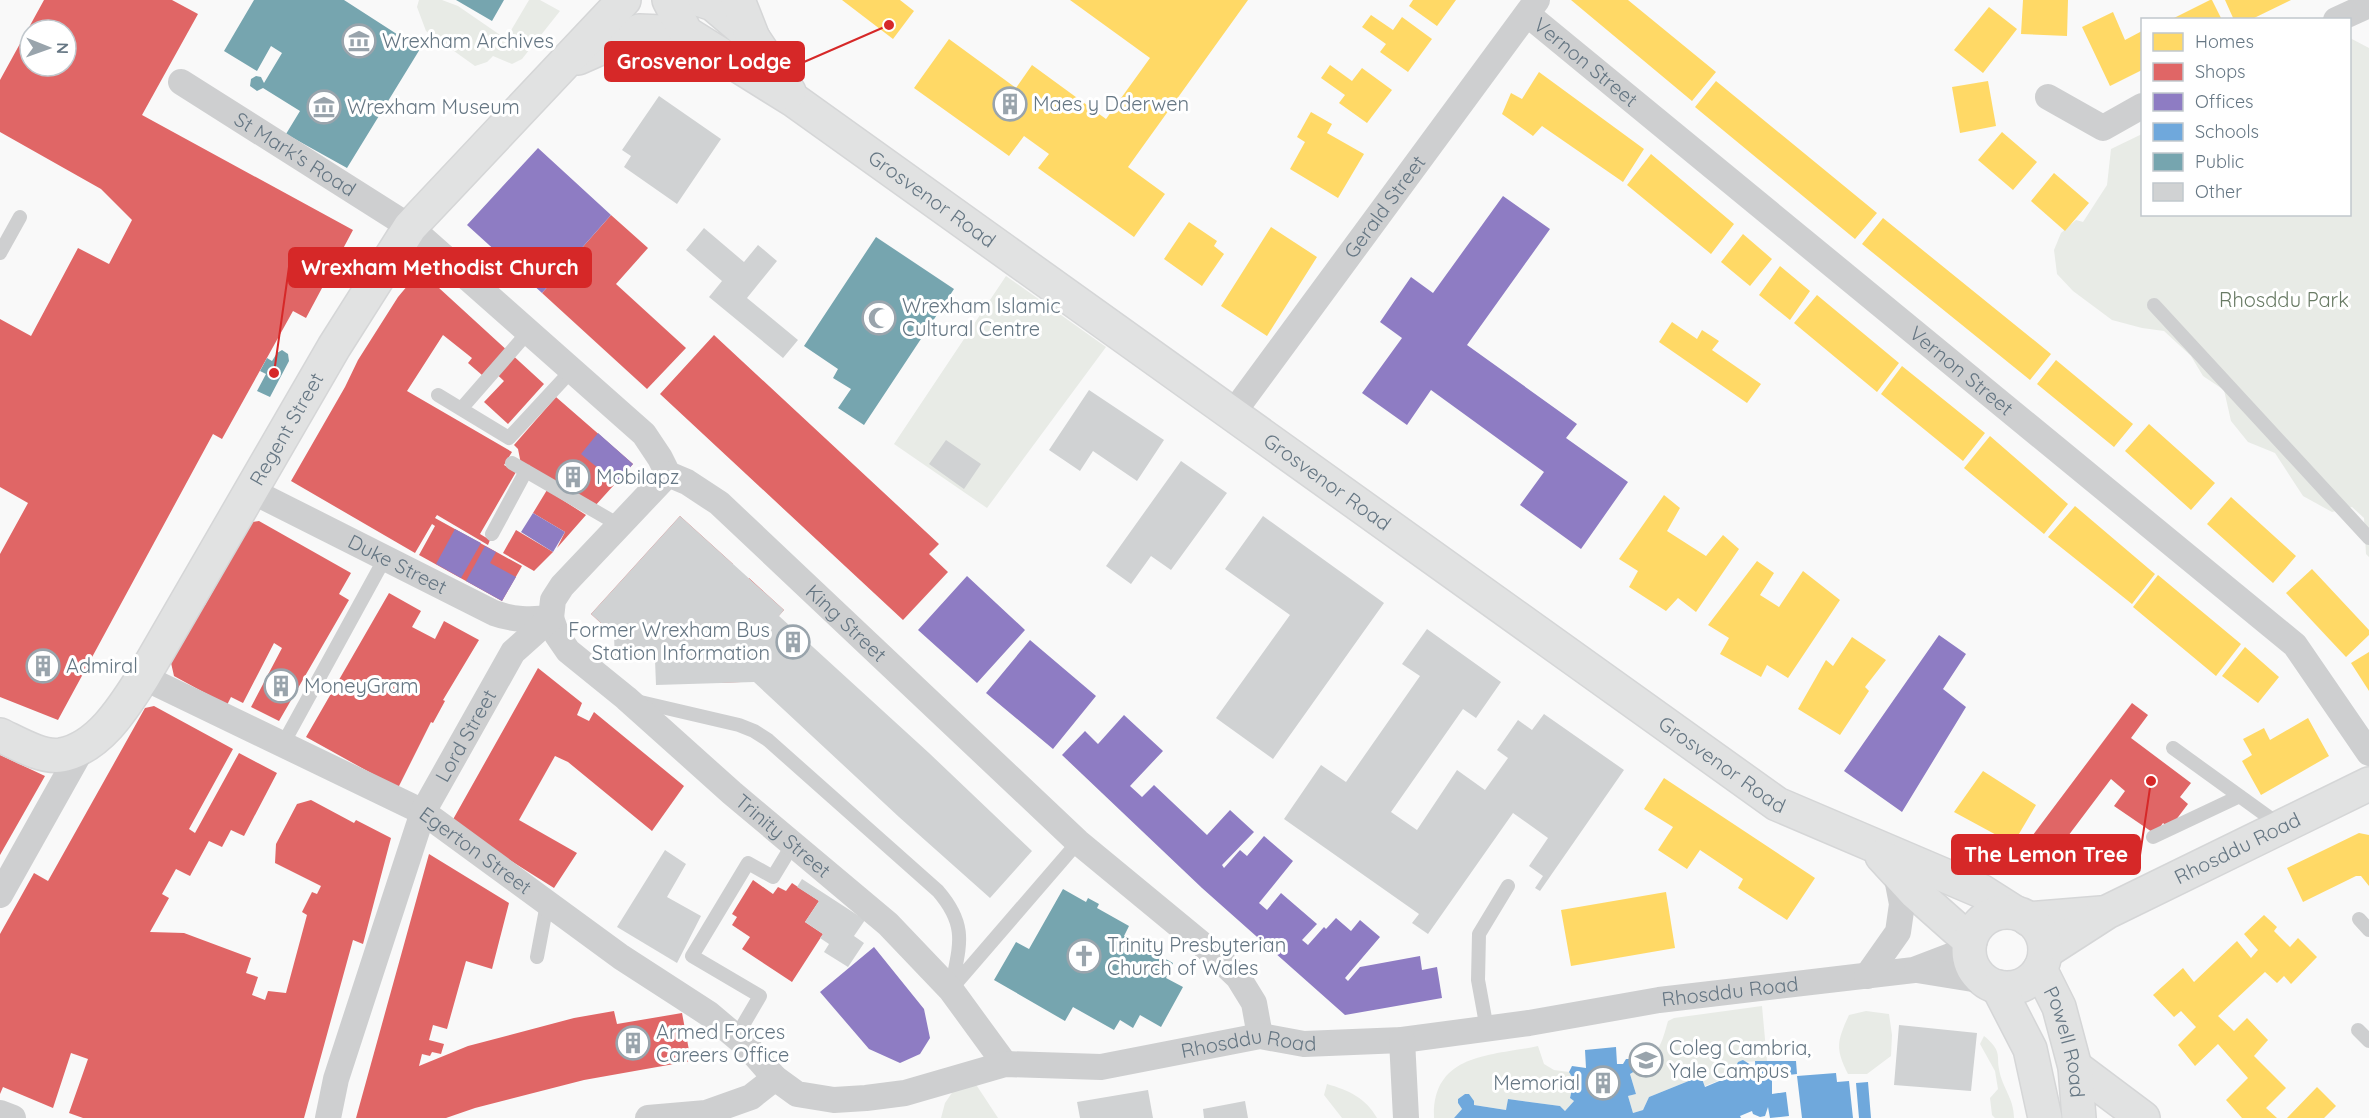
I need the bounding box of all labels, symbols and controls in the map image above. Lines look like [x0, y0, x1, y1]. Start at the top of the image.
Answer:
street label: Vernon Street [1529, 12, 1643, 112]
north arrow [18, 18, 78, 78]
legend [2141, 18, 2351, 216]
museum icon: Wrexham Archives [341, 23, 377, 59]
place label: Wrexham Archives [382, 28, 554, 53]
text: Homes [2195, 30, 2254, 53]
text: N [53, 42, 73, 54]
callout: Grosvenor Lodge [605, 42, 804, 81]
text: Grosvenor Lodge [617, 48, 791, 74]
text: Shops [2195, 60, 2246, 83]
building icon: Maes y Dderwen [992, 86, 1028, 122]
museum icon: Wrexham Museum [306, 89, 342, 125]
text: Offices [2195, 90, 2254, 113]
place label: Maes y Dderwen [1033, 91, 1189, 116]
place label: Wrexham Museum [347, 94, 520, 119]
street label: St Mark's Road [230, 106, 361, 202]
text: Schools [2195, 120, 2259, 143]
street label: Grosvenor Road [864, 145, 1001, 253]
street label: Gerald Street [1338, 150, 1431, 263]
text: Public [2195, 150, 2244, 173]
text: Other [2195, 180, 2242, 203]
callout: Wrexham Methodist Church [289, 248, 591, 287]
text: Wrexham Methodist Church [301, 254, 579, 280]
park label: Rhosddu Park [2219, 287, 2349, 312]
place label: Wrexham Islamic Cultural Centre [902, 293, 1061, 341]
mosque icon: Wrexham Islamic Cultural Centre [861, 300, 897, 336]
street label: Vernon Street [1904, 320, 2019, 421]
street label: Regent Street [244, 368, 329, 490]
street label: Grosvenor Road [1259, 427, 1396, 536]
building icon: Mobilapz [555, 459, 591, 495]
place label: Mobilapz [596, 464, 679, 489]
street label: Duke Street [344, 528, 451, 599]
street label: King Street [801, 579, 892, 667]
place label: Former Wrexham Bus Station Information [568, 617, 770, 665]
building icon: Former Wrexham Bus Station Information [775, 624, 811, 660]
building icon: Admiral [25, 648, 61, 684]
place label: Admiral [66, 653, 138, 678]
building icon: MoneyGram [263, 668, 299, 704]
place label: MoneyGram [304, 673, 418, 698]
street label: Lord Street [429, 685, 501, 786]
street label: Grosvenor Road [1654, 710, 1790, 818]
street label: Trinity Street [730, 788, 836, 883]
street label: Egerton Street [415, 801, 537, 900]
street label: Rhosddu Road [2170, 806, 2304, 889]
callout: The Lemon Tree [1952, 835, 2140, 874]
text: The Lemon Tree [1964, 841, 2128, 867]
place label: Trinity Presbyterian Church of Wales [1107, 932, 1286, 980]
church icon: Trinity Presbyterian Church of Wales [1066, 938, 1102, 974]
street label: Rhosddu Road [1660, 971, 1800, 1012]
street label: Powell Road [2039, 982, 2090, 1099]
place label: Armed Forces Careers Office [656, 1019, 789, 1067]
street label: Rhosddu Road [1179, 1023, 1317, 1063]
building icon: Armed Forces Careers Office [615, 1025, 651, 1061]
place label: Coleg Cambria, Yale Campus [1669, 1035, 1811, 1083]
school or university icon: Coleg Cambria, Yale Campus [1628, 1042, 1664, 1078]
building icon: Memorial [1585, 1065, 1621, 1101]
place label: Memorial [1493, 1070, 1580, 1095]

